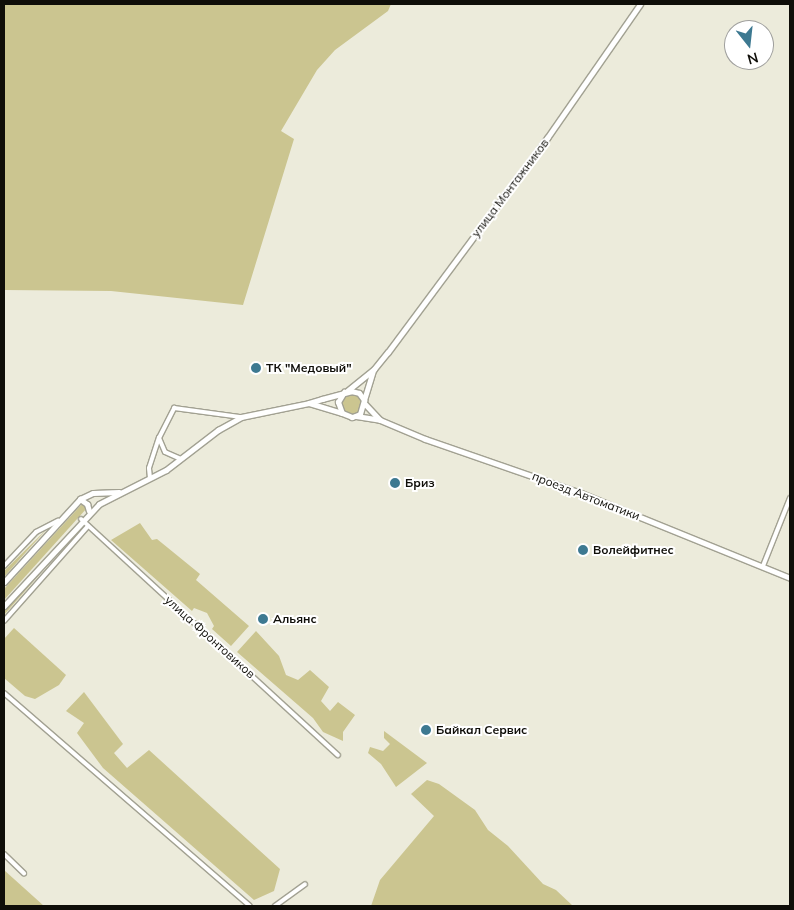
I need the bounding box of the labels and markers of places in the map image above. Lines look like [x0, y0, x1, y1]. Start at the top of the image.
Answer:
place label: ТК "Медовый" [266, 361, 352, 375]
marker: ТК "Медовый" [250, 362, 262, 374]
place label: Бриз [405, 476, 435, 490]
marker: Бриз [389, 477, 401, 489]
place label: Волейфитнес [593, 543, 674, 557]
marker: Волейфитнес [577, 544, 589, 556]
place label: Альянс [273, 612, 317, 626]
marker: Альянс [257, 613, 269, 625]
place label: Байкал Сервис [436, 723, 527, 737]
marker: Байкал Сервис [420, 724, 432, 736]

